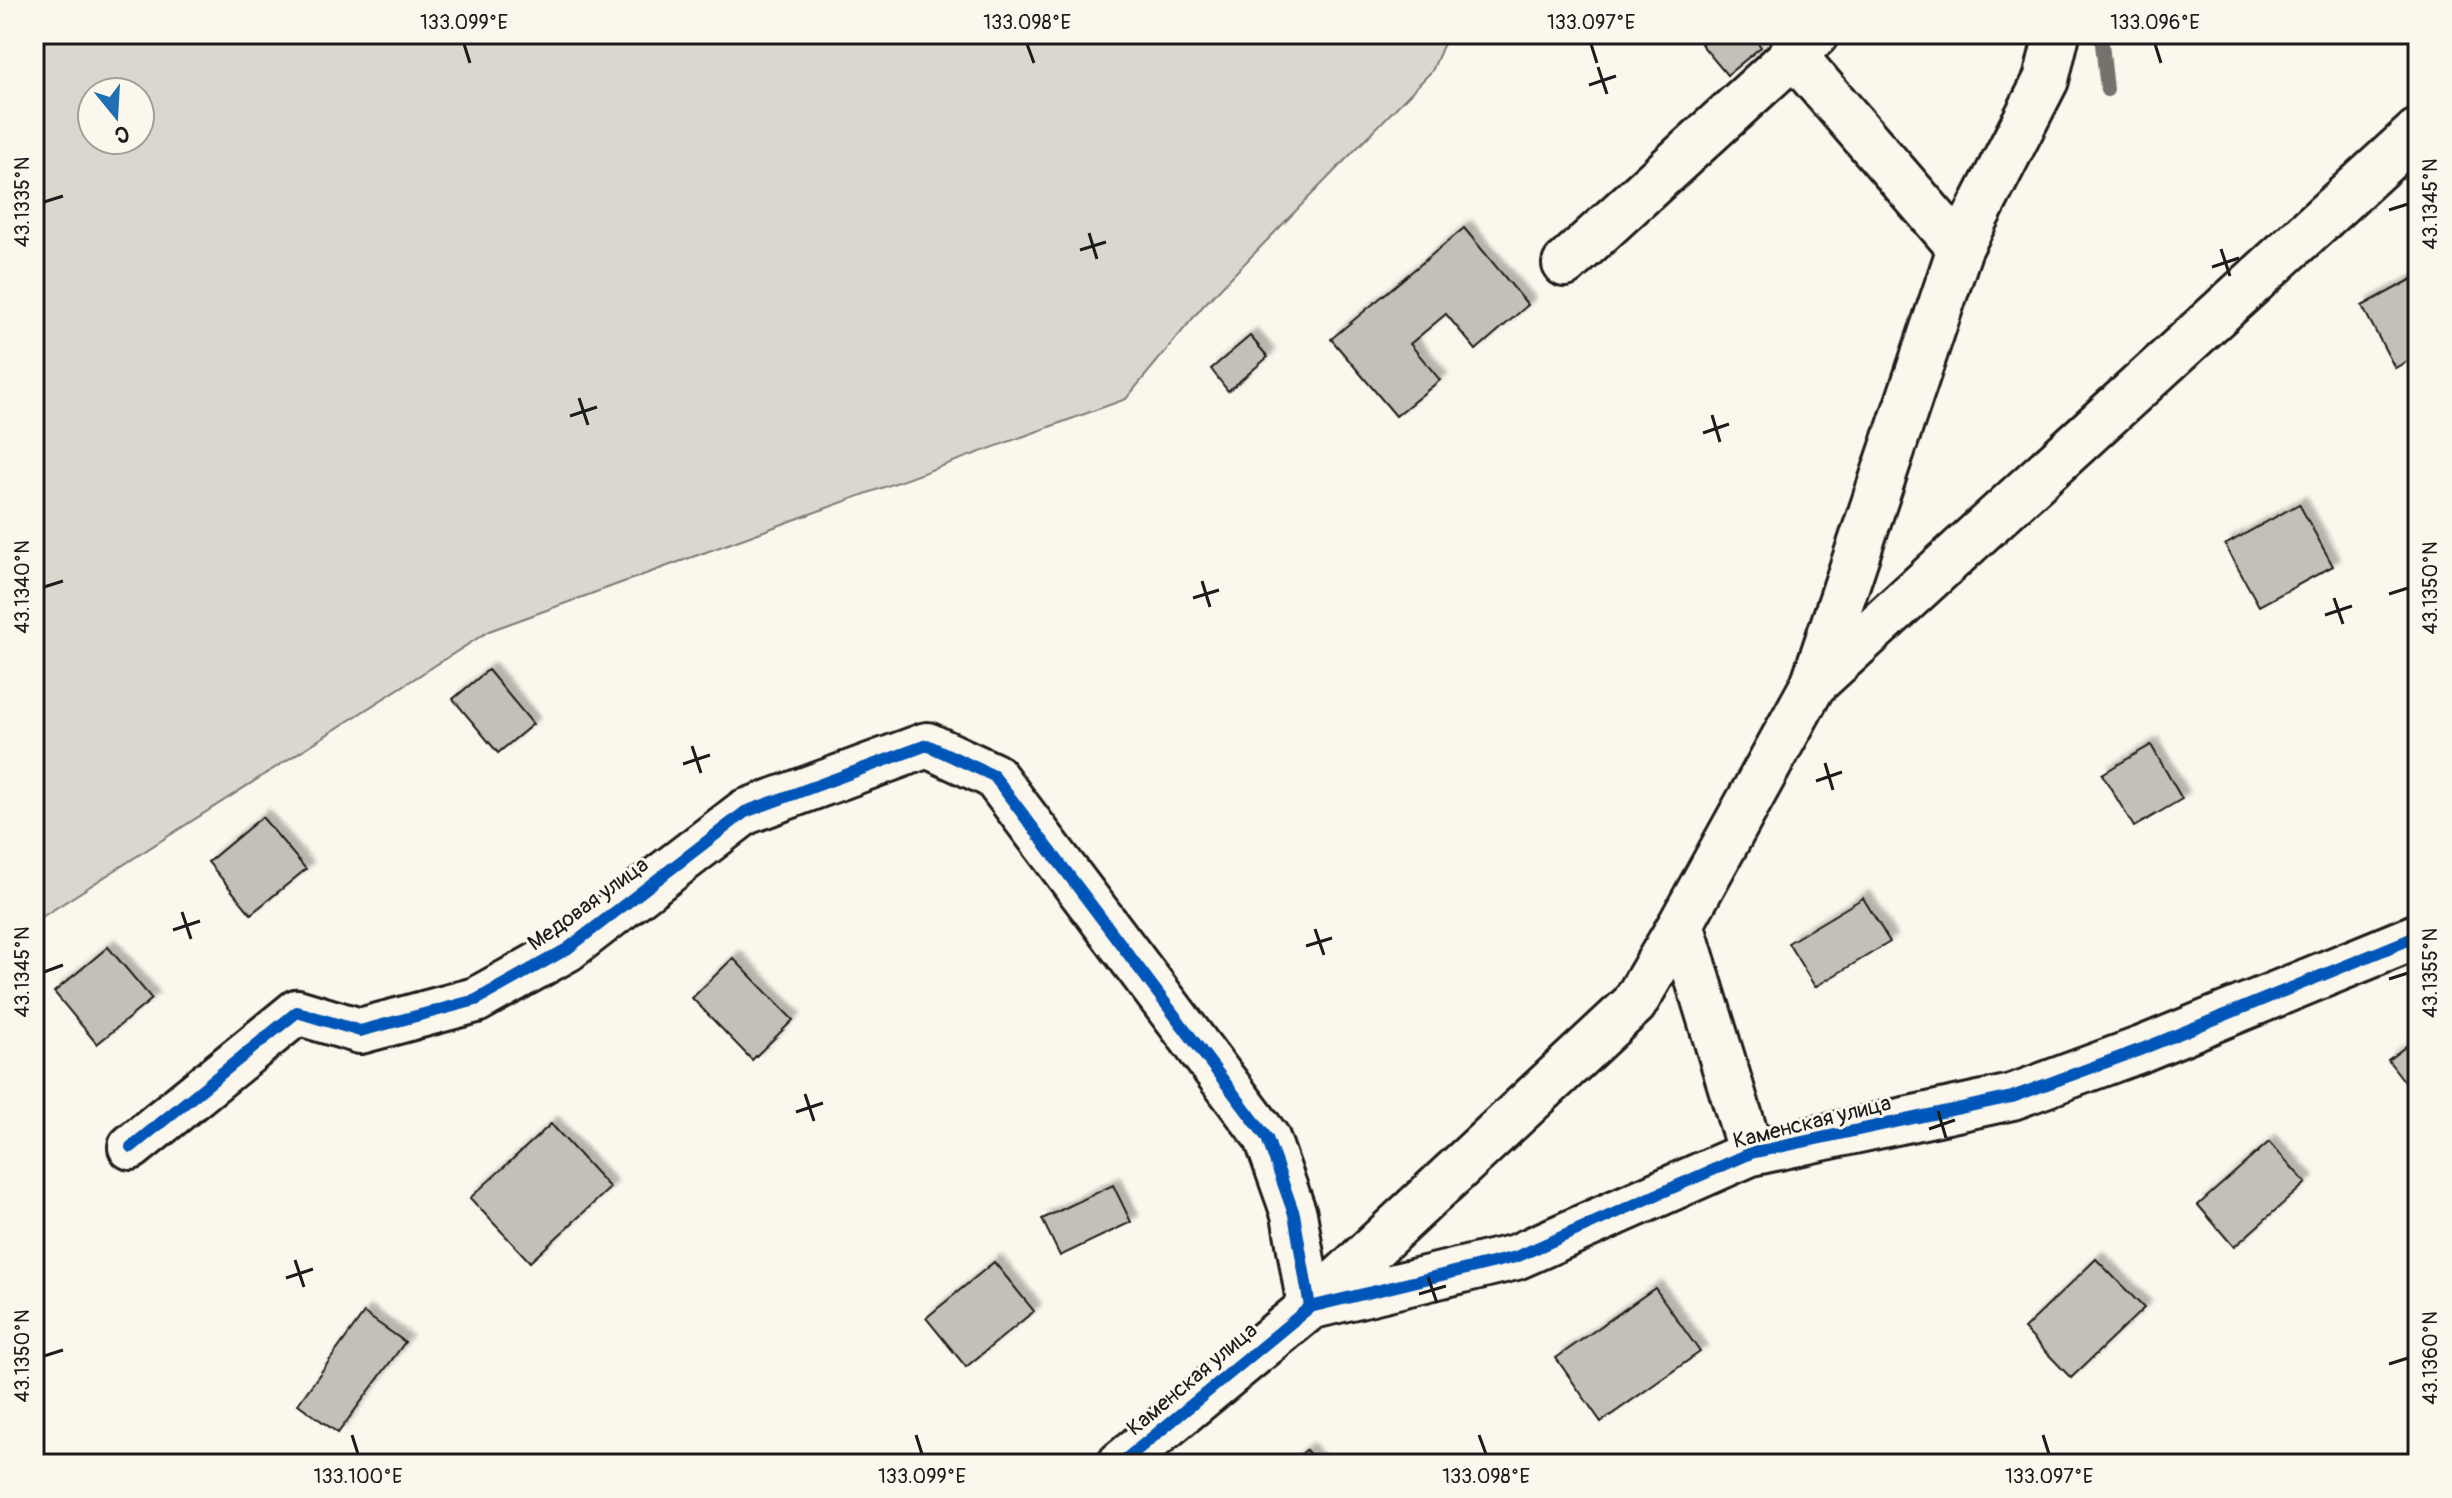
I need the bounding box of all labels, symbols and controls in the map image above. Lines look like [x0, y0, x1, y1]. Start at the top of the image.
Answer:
text: 133.099°E [420, 10, 508, 35]
text: 133.098°E [983, 10, 1071, 35]
text: 133.097°E [1547, 10, 1635, 35]
text: 133.096°E [2110, 10, 2200, 35]
north arrow [76, 76, 156, 156]
text: С [111, 119, 133, 150]
text: 43.1335°N [10, 157, 35, 247]
text: 43.1345°N [2418, 159, 2443, 249]
text: 43.1340°N [10, 540, 35, 634]
text: 43.1350°N [2418, 542, 2443, 634]
street label: Медовая улица [522, 851, 654, 957]
text: 43.1345°N [10, 927, 35, 1017]
text: 43.1355°N [2418, 928, 2443, 1018]
street label: Каменская улица [1730, 1089, 1894, 1155]
text: 43.1350°N [10, 1310, 35, 1402]
text: 43.1360°N [2418, 1311, 2443, 1405]
street label: Каменская улица [1121, 1316, 1263, 1442]
text: 133.100°E [314, 1464, 402, 1489]
text: 133.099°E [878, 1464, 966, 1489]
text: 133.098°E [1442, 1464, 1530, 1489]
text: 133.097°E [2005, 1464, 2093, 1489]

